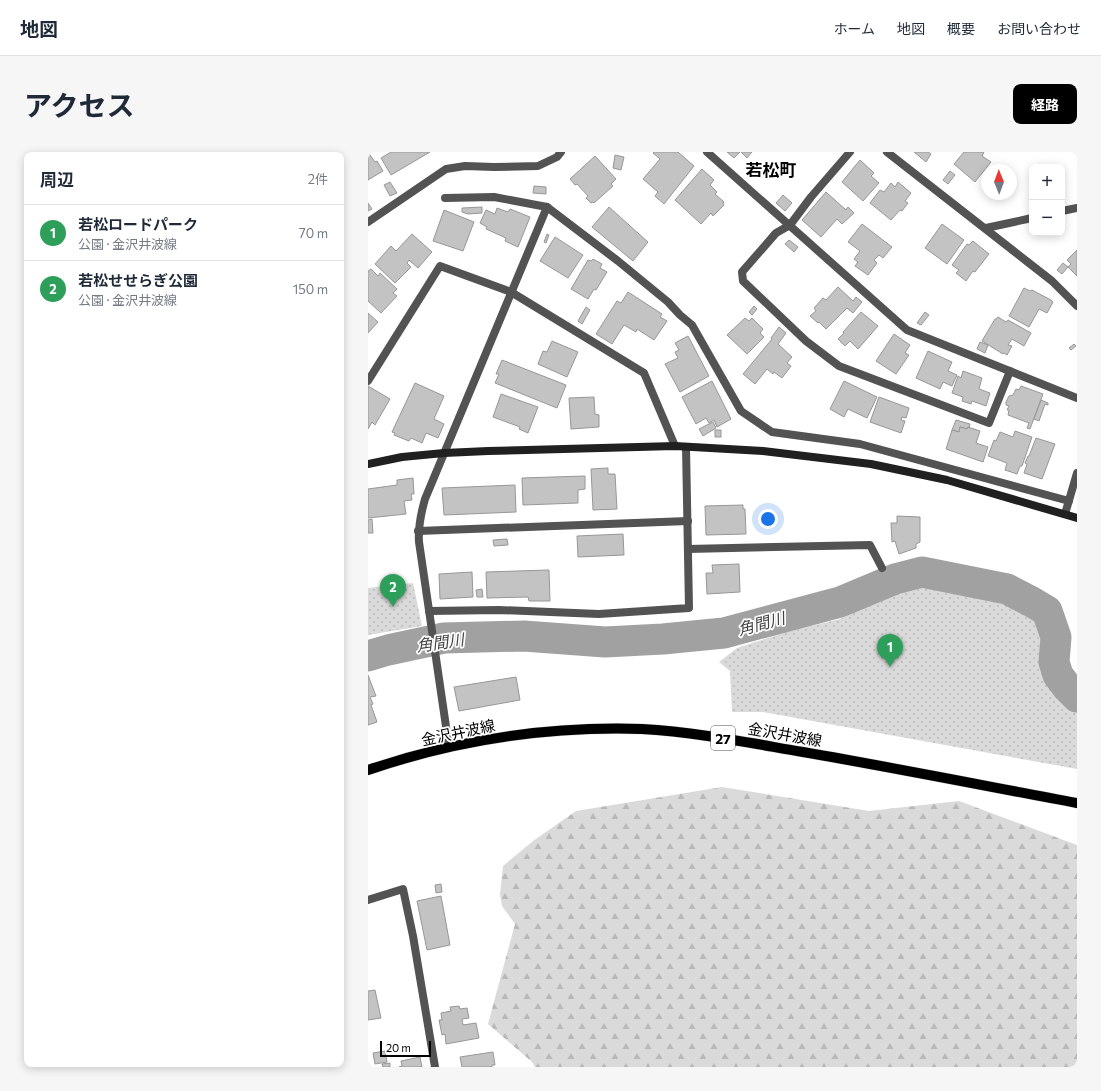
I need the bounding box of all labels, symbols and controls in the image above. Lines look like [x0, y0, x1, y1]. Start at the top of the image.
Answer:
text: 地図 [20, 17, 58, 40]
text: ホーム [833, 20, 875, 37]
text: 地図 [897, 20, 925, 37]
text: 概要 [947, 20, 975, 37]
text: お問い合わせ [997, 20, 1081, 37]
button: 経路 [1013, 84, 1077, 124]
text: アクセス [24, 88, 135, 122]
district label: 若松町 [746, 159, 797, 180]
north arrow [981, 164, 1017, 200]
map controls [1029, 164, 1065, 236]
button: + [1029, 164, 1065, 200]
text: 周辺 [40, 169, 74, 190]
text: 2件 [308, 171, 328, 187]
button: − [1029, 200, 1065, 236]
text: 若松ロードパーク [78, 215, 198, 233]
text: 1 [50, 225, 56, 241]
text: 70 m [299, 225, 328, 241]
text: 公園 · 金沢井波線 [78, 236, 177, 252]
text: 若松せせらぎ公園 [78, 271, 198, 289]
text: 2 [49, 281, 57, 297]
text: 150 m [293, 281, 328, 297]
text: 公園 · 金沢井波線 [78, 292, 177, 308]
your location [758, 509, 778, 529]
pin: 2 [380, 574, 406, 607]
water label: 角間川 [735, 607, 789, 638]
water label: 角間川 [415, 629, 467, 655]
pin: 1 [877, 634, 903, 667]
street label: 金沢井波線 [419, 715, 497, 749]
street label: 金沢井波線 [746, 719, 824, 749]
road number: 27 [711, 726, 735, 750]
scale bar [380, 1039, 431, 1058]
text: 20 m [386, 1041, 411, 1054]

